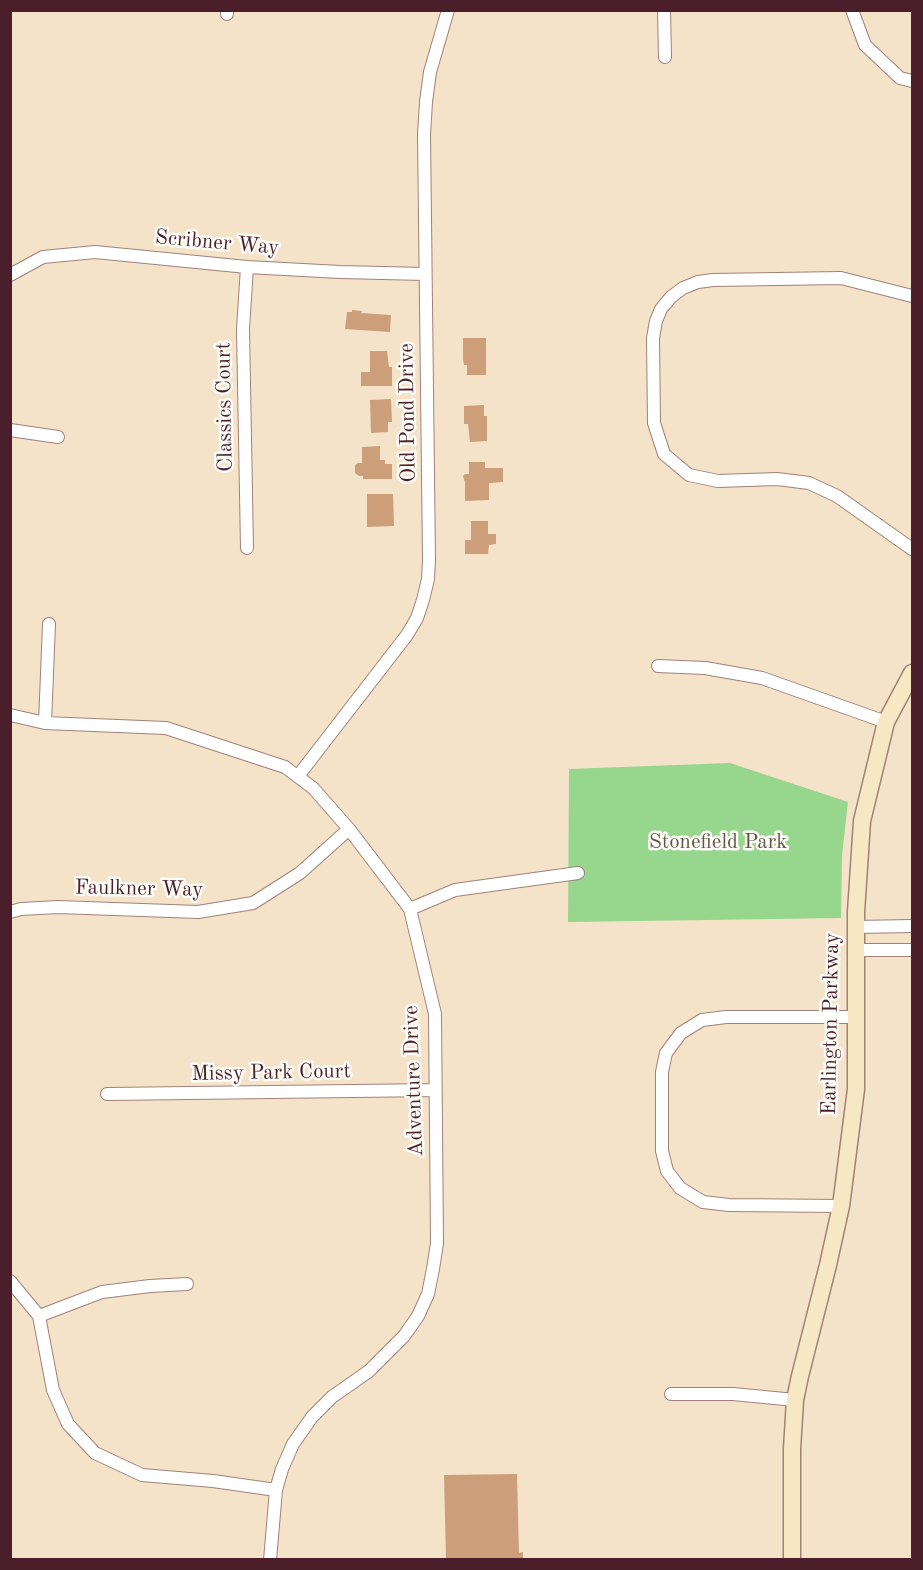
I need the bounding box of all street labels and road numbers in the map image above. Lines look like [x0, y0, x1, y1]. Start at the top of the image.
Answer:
street label: Scribner Way [154, 225, 280, 261]
street label: Classics Court [211, 342, 239, 472]
street label: Old Pond Drive [394, 343, 422, 483]
street label: Faulkner Way [75, 875, 203, 903]
street label: Earlington Parkway [817, 933, 845, 1115]
street label: Adventure Drive [399, 1005, 429, 1157]
street label: Missy Park Court [191, 1059, 351, 1087]

